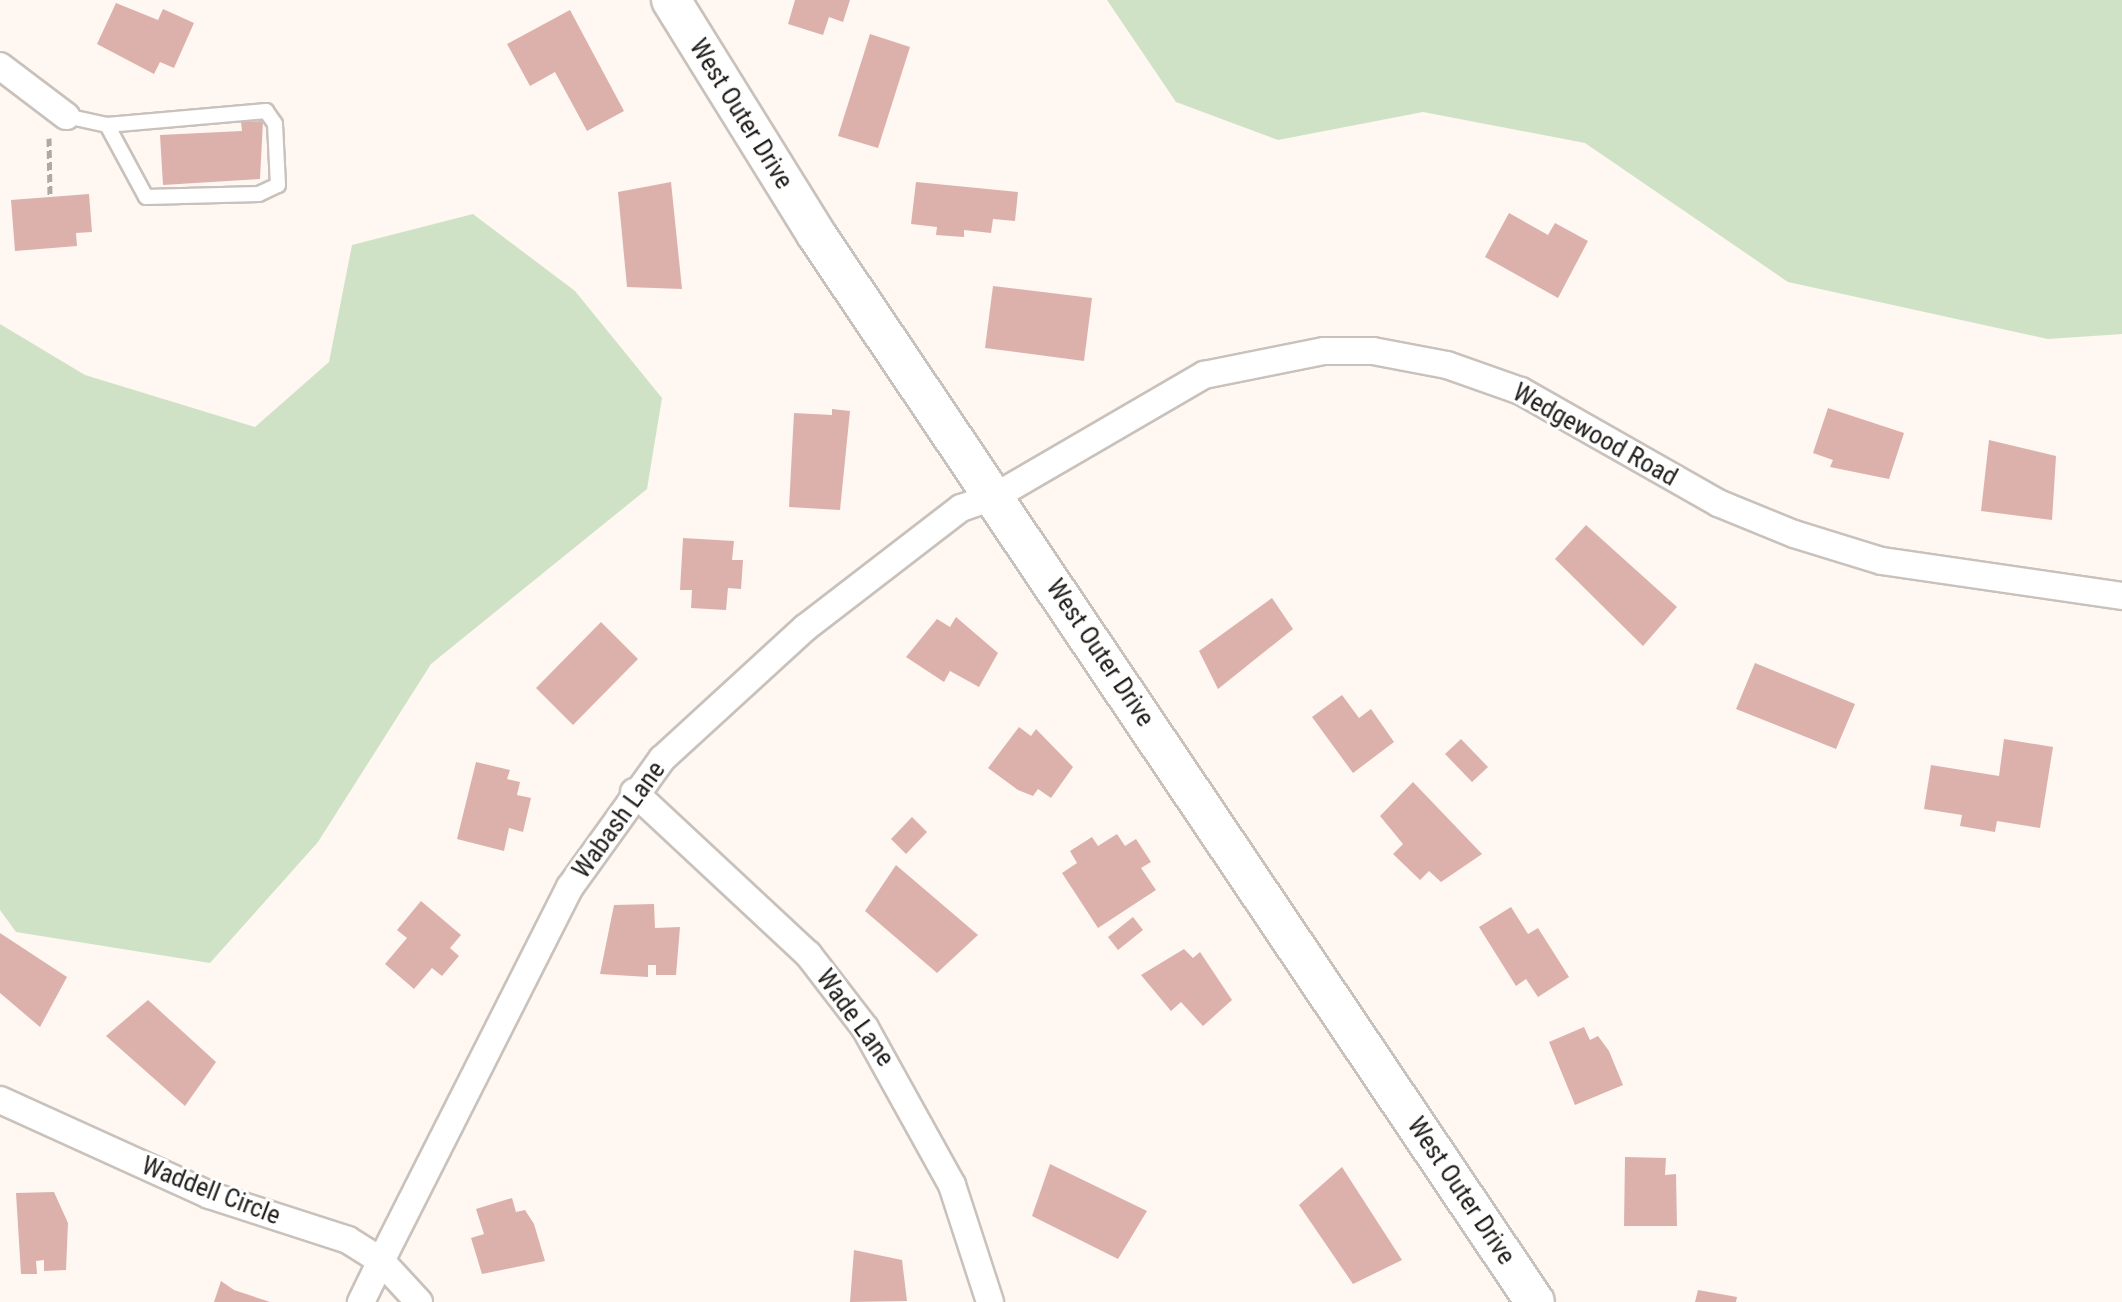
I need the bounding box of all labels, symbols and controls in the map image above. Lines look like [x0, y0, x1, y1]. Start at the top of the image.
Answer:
street label: West Outer Drive [682, 33, 800, 195]
street label: Wedgewood Road [1507, 377, 1683, 493]
street label: West Outer Drive [1039, 573, 1161, 733]
street label: Wabash Lane [566, 755, 672, 885]
street label: Wade Lane [809, 963, 901, 1073]
street label: West Outer Drive [1400, 1111, 1522, 1271]
street label: Waddell Circle [137, 1150, 285, 1232]

